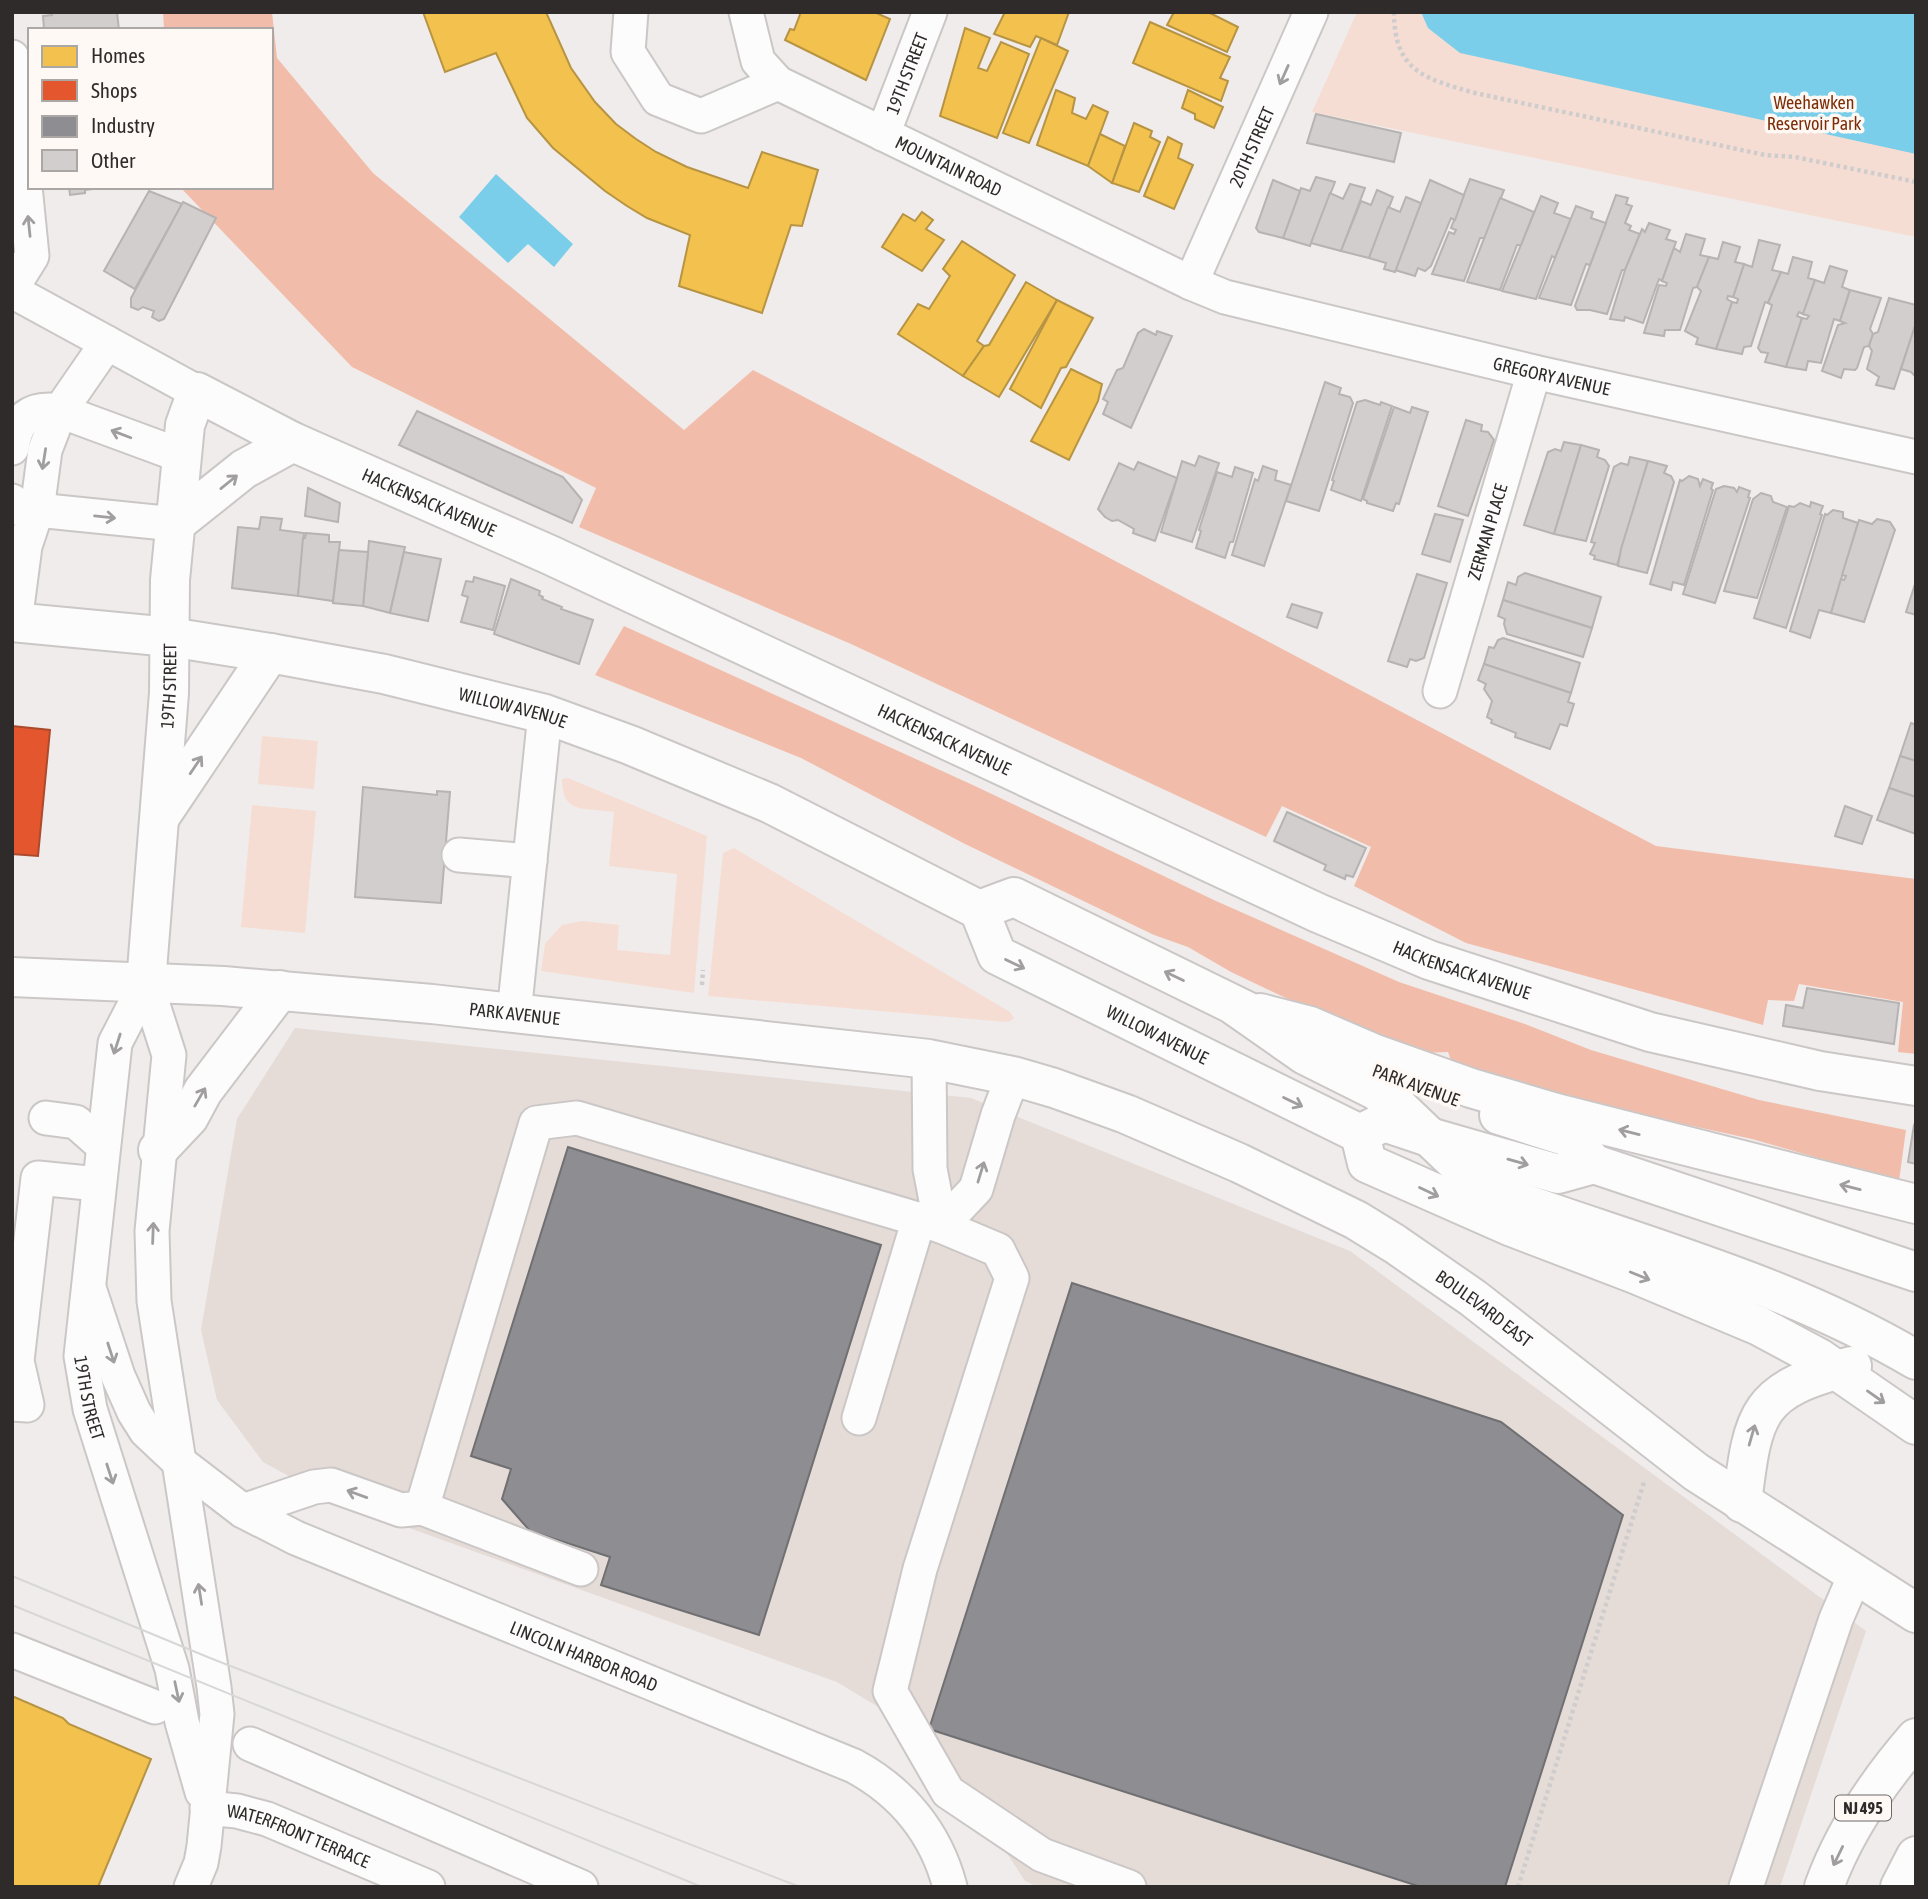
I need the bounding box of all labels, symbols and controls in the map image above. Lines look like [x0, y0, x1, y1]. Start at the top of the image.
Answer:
legend [28, 28, 273, 189]
street label: 19TH STREET [881, 30, 932, 117]
text: Homes [91, 43, 145, 67]
one-way arrow [1277, 63, 1290, 85]
text: Shops [91, 78, 137, 102]
park label: Weehawken Reservoir Park [1767, 92, 1861, 134]
street label: 20TH STREET [1224, 103, 1278, 190]
text: Industry [91, 113, 155, 137]
street label: MOUNTAIN ROAD [892, 131, 1006, 200]
text: Other [91, 148, 136, 172]
one-way arrow [22, 215, 35, 237]
street label: GREGORY AVENUE [1491, 352, 1613, 399]
one-way arrow [110, 427, 132, 439]
one-way arrow [38, 447, 51, 470]
street label: HACKENSACK AVENUE [359, 463, 500, 541]
one-way arrow [219, 474, 237, 490]
street label: ZERMAN PLACE [1463, 481, 1511, 582]
one-way arrow [93, 511, 116, 524]
street label: 19TH STREET [156, 643, 180, 729]
street label: WILLOW AVENUE [457, 683, 570, 732]
street label: HACKENSACK AVENUE [875, 699, 1015, 779]
one-way arrow [189, 755, 203, 775]
street label: HACKENSACK AVENUE [1390, 936, 1534, 1003]
one-way arrow [1004, 957, 1025, 971]
one-way arrow [1164, 969, 1185, 983]
street label: PARK AVENUE [468, 998, 561, 1029]
street label: WILLOW AVENUE [1103, 1000, 1212, 1068]
one-way arrow [109, 1032, 122, 1054]
street label: PARK AVENUE [1370, 1060, 1463, 1111]
one-way arrow [193, 1087, 207, 1107]
one-way arrow [1282, 1095, 1303, 1109]
one-way arrow [1618, 1125, 1641, 1138]
one-way arrow [1507, 1157, 1529, 1170]
one-way arrow [976, 1161, 989, 1183]
one-way arrow [1839, 1180, 1861, 1193]
one-way arrow [1418, 1186, 1439, 1199]
one-way arrow [146, 1222, 159, 1245]
street label: BOULEVARD EAST [1432, 1265, 1537, 1351]
one-way arrow [1629, 1270, 1651, 1283]
one-way arrow [106, 1341, 118, 1363]
street label: 19TH STREET [71, 1354, 110, 1442]
one-way arrow [1866, 1390, 1885, 1404]
one-way arrow [1747, 1425, 1760, 1447]
one-way arrow [105, 1463, 118, 1485]
one-way arrow [347, 1487, 369, 1499]
one-way arrow [193, 1583, 206, 1606]
street label: LINCOLN HARBOR ROAD [507, 1616, 661, 1695]
one-way arrow [170, 1680, 184, 1703]
road number: NJ 495 [1835, 1796, 1891, 1820]
street label: WATERFRONT TERRACE [226, 1800, 373, 1872]
one-way arrow [1830, 1845, 1844, 1866]

